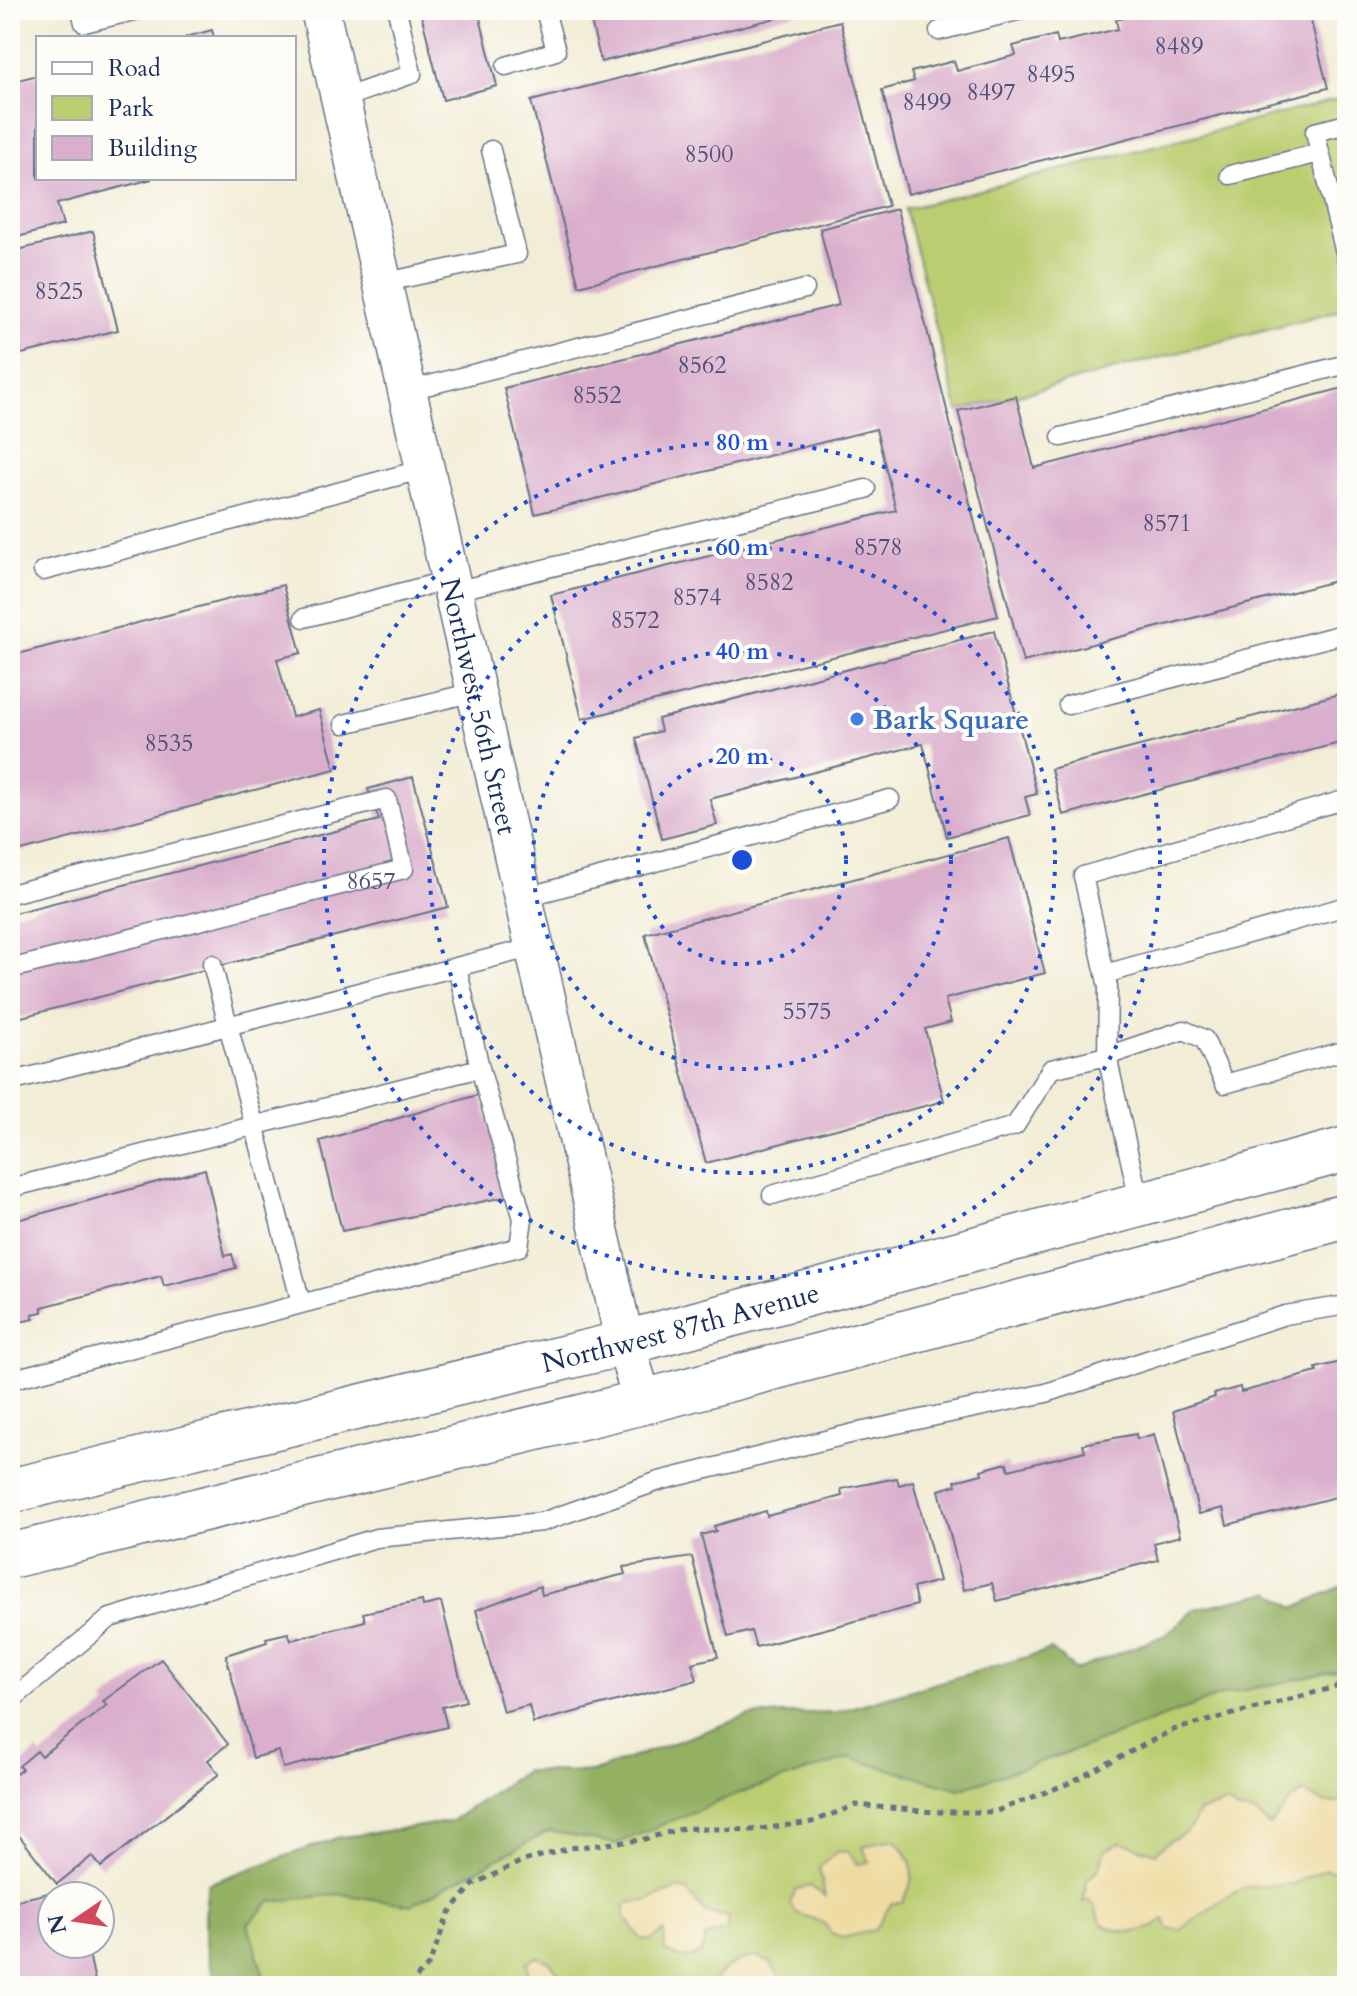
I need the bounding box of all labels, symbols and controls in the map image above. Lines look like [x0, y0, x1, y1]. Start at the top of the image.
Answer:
house number: 8489 [1154, 30, 1204, 63]
legend [36, 36, 296, 180]
text: Road [108, 52, 161, 85]
house number: 8495 [1026, 58, 1076, 91]
house number: 8497 [966, 76, 1016, 109]
house number: 8499 [902, 86, 952, 119]
text: Park [108, 92, 154, 125]
text: Building [108, 132, 198, 165]
house number: 8500 [684, 138, 734, 171]
house number: 8525 [34, 275, 84, 308]
house number: 8562 [677, 349, 727, 382]
house number: 8552 [572, 379, 622, 412]
text: 80 m [715, 426, 769, 459]
house number: 8571 [1142, 507, 1192, 540]
text: 60 m [715, 531, 769, 564]
house number: 8578 [853, 531, 903, 564]
house number: 8582 [744, 566, 794, 599]
street label: Northwest 56th Street [431, 574, 526, 838]
house number: 8574 [672, 581, 722, 614]
house number: 8572 [610, 604, 660, 637]
text: 40 m [715, 635, 769, 668]
place label: Bark Square [873, 701, 1029, 739]
marker: Bark Square [848, 710, 866, 728]
house number: 8535 [144, 727, 194, 760]
text: 20 m [715, 740, 769, 773]
centre of rings [728, 846, 756, 874]
house number: 8657 [346, 865, 396, 898]
house number: 5575 [782, 995, 832, 1028]
street label: Northwest 87th Avenue [538, 1274, 824, 1382]
north arrow [36, 1880, 116, 1960]
text: N [41, 1912, 74, 1937]

